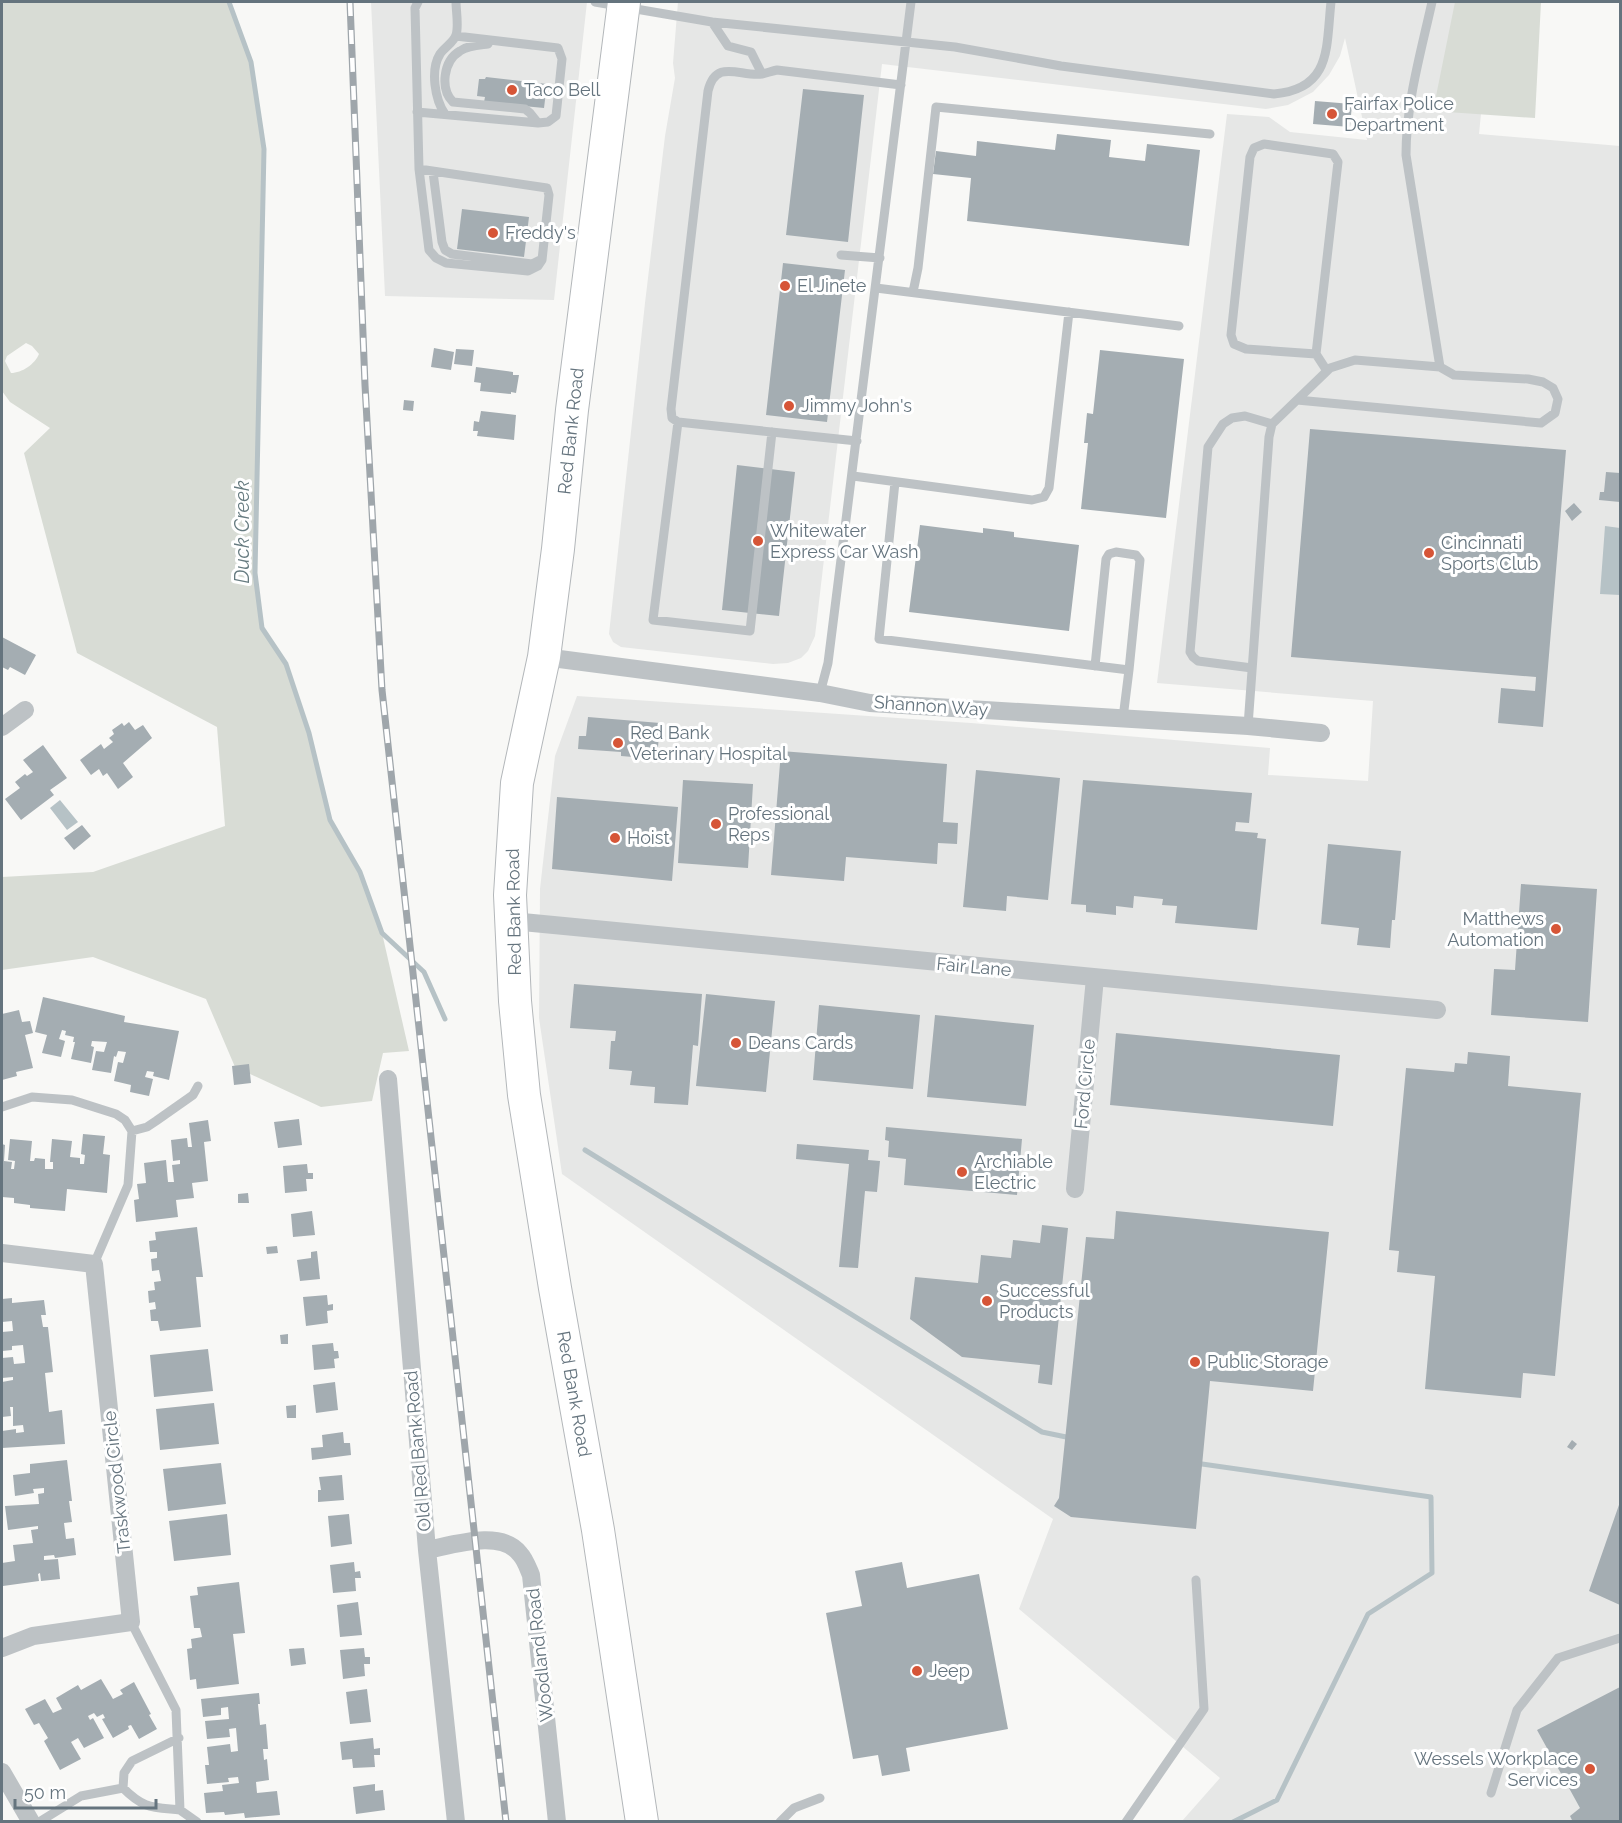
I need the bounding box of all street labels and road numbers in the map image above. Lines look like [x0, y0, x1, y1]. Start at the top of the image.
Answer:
street label: Red Bank Road [553, 366, 588, 495]
street label: Shannon Way [873, 691, 989, 720]
street label: Red Bank Road [502, 848, 525, 976]
street label: Fair Lane [936, 953, 1013, 980]
street label: Ford Circle [1070, 1038, 1099, 1130]
street label: Red Bank Road [553, 1329, 596, 1458]
street label: Old Red Bank Road [400, 1370, 435, 1532]
street label: Traskwood Circle [99, 1409, 134, 1554]
street label: Woodland Road [522, 1587, 557, 1723]

